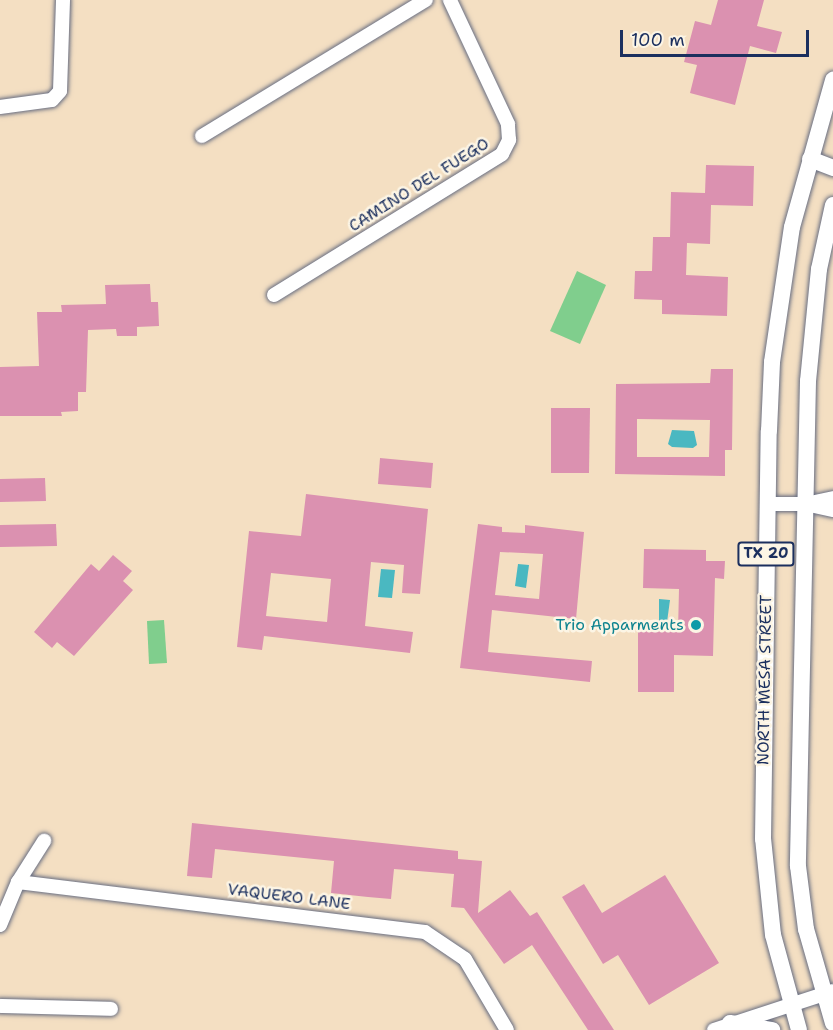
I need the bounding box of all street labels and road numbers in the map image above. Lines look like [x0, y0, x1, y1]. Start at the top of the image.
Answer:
street label: CAMINO DEL FUEGO [345, 134, 493, 236]
road number: TX 20 [736, 542, 796, 566]
street label: NORTH MESA STREET [754, 595, 776, 765]
street label: VAQUERO LANE [226, 880, 352, 914]

